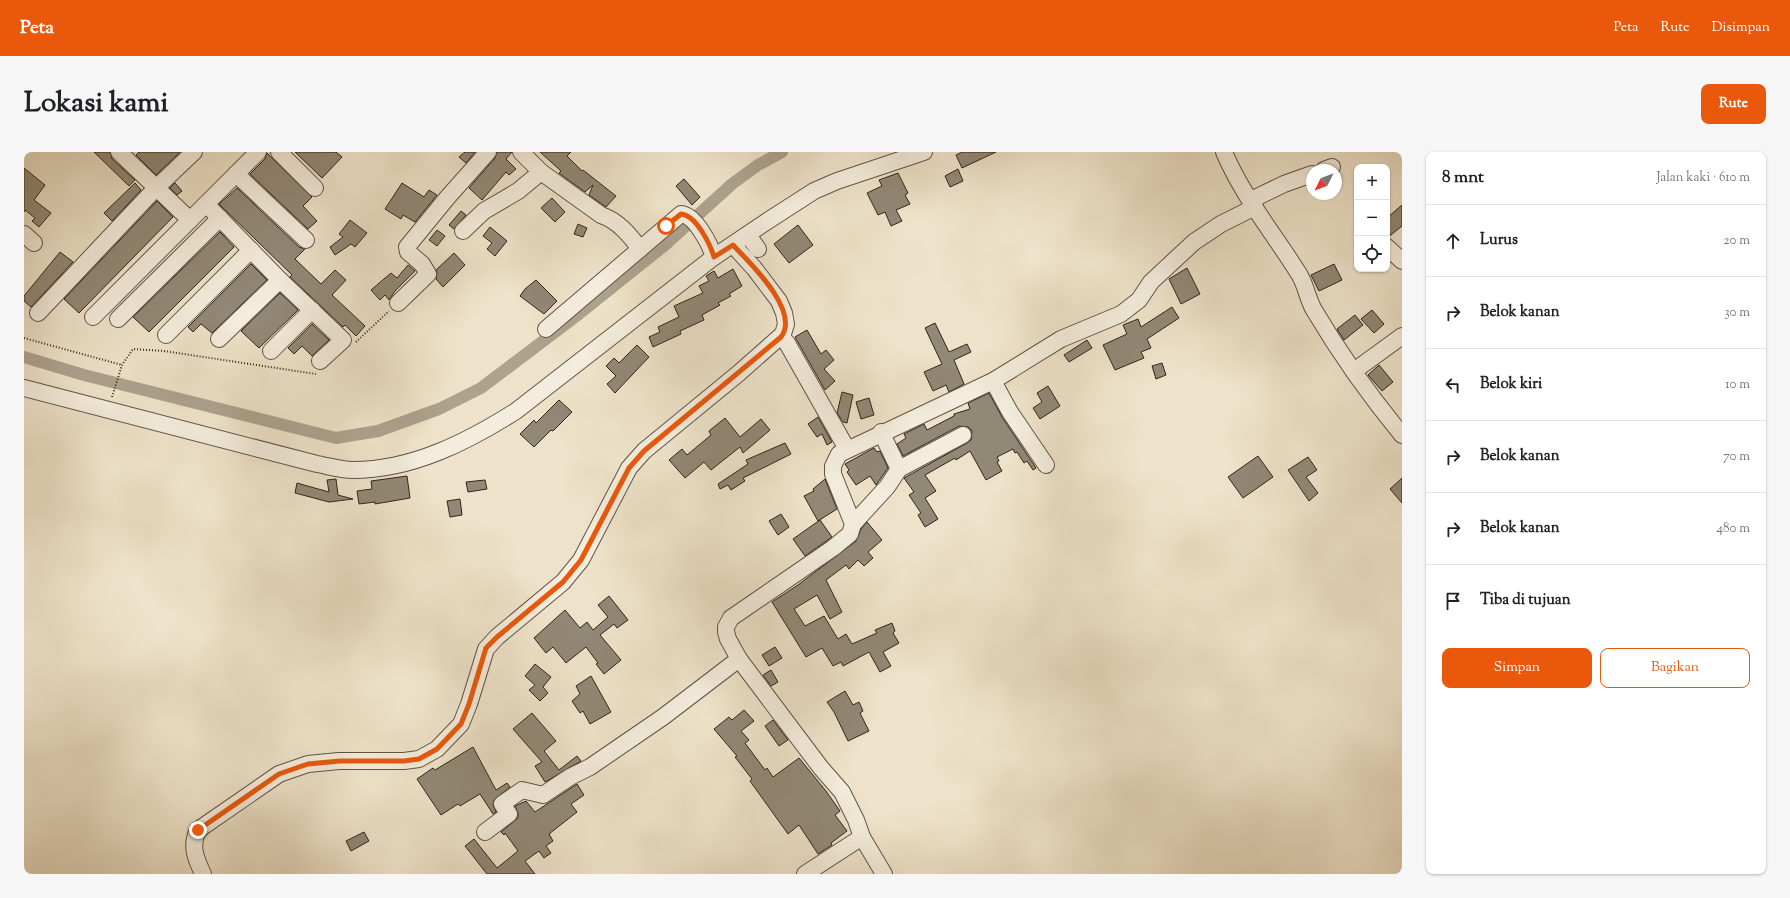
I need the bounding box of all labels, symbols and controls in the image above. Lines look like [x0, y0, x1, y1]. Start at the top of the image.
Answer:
text: Peta [20, 15, 54, 42]
text: Peta [1613, 18, 1638, 38]
text: Rute [1660, 18, 1690, 38]
text: Disimpan [1712, 18, 1770, 38]
text: Lokasi kami [24, 84, 168, 124]
button: Rute [1701, 84, 1766, 124]
north arrow [1306, 164, 1342, 200]
map controls [1354, 164, 1390, 272]
button: + [1354, 164, 1390, 200]
text: 8 mnt [1442, 166, 1484, 190]
text: Jalan kaki · 610 m [1656, 169, 1750, 187]
button: − [1354, 200, 1390, 236]
route start [657, 217, 675, 235]
icon: ahead [1442, 230, 1464, 252]
text: Lurus [1480, 230, 1518, 251]
text: 20 m [1724, 232, 1750, 250]
button: locate [1354, 236, 1390, 272]
icon: right [1442, 302, 1464, 324]
text: Belok kanan [1480, 302, 1560, 323]
text: 30 m [1724, 304, 1750, 322]
icon: left [1442, 374, 1464, 396]
text: Belok kiri [1480, 374, 1542, 395]
text: 10 m [1725, 376, 1750, 394]
icon: right [1442, 446, 1464, 468]
text: Belok kanan [1480, 446, 1560, 467]
text: 70 m [1723, 448, 1750, 466]
icon: right [1442, 518, 1464, 540]
text: Belok kanan [1480, 518, 1560, 539]
text: 480 m [1717, 520, 1750, 538]
icon: arrive [1442, 590, 1464, 612]
text: Tiba di tujuan [1480, 590, 1571, 611]
button: Simpan [1442, 648, 1592, 688]
button: Bagikan [1600, 648, 1750, 688]
route end [189, 821, 207, 839]

